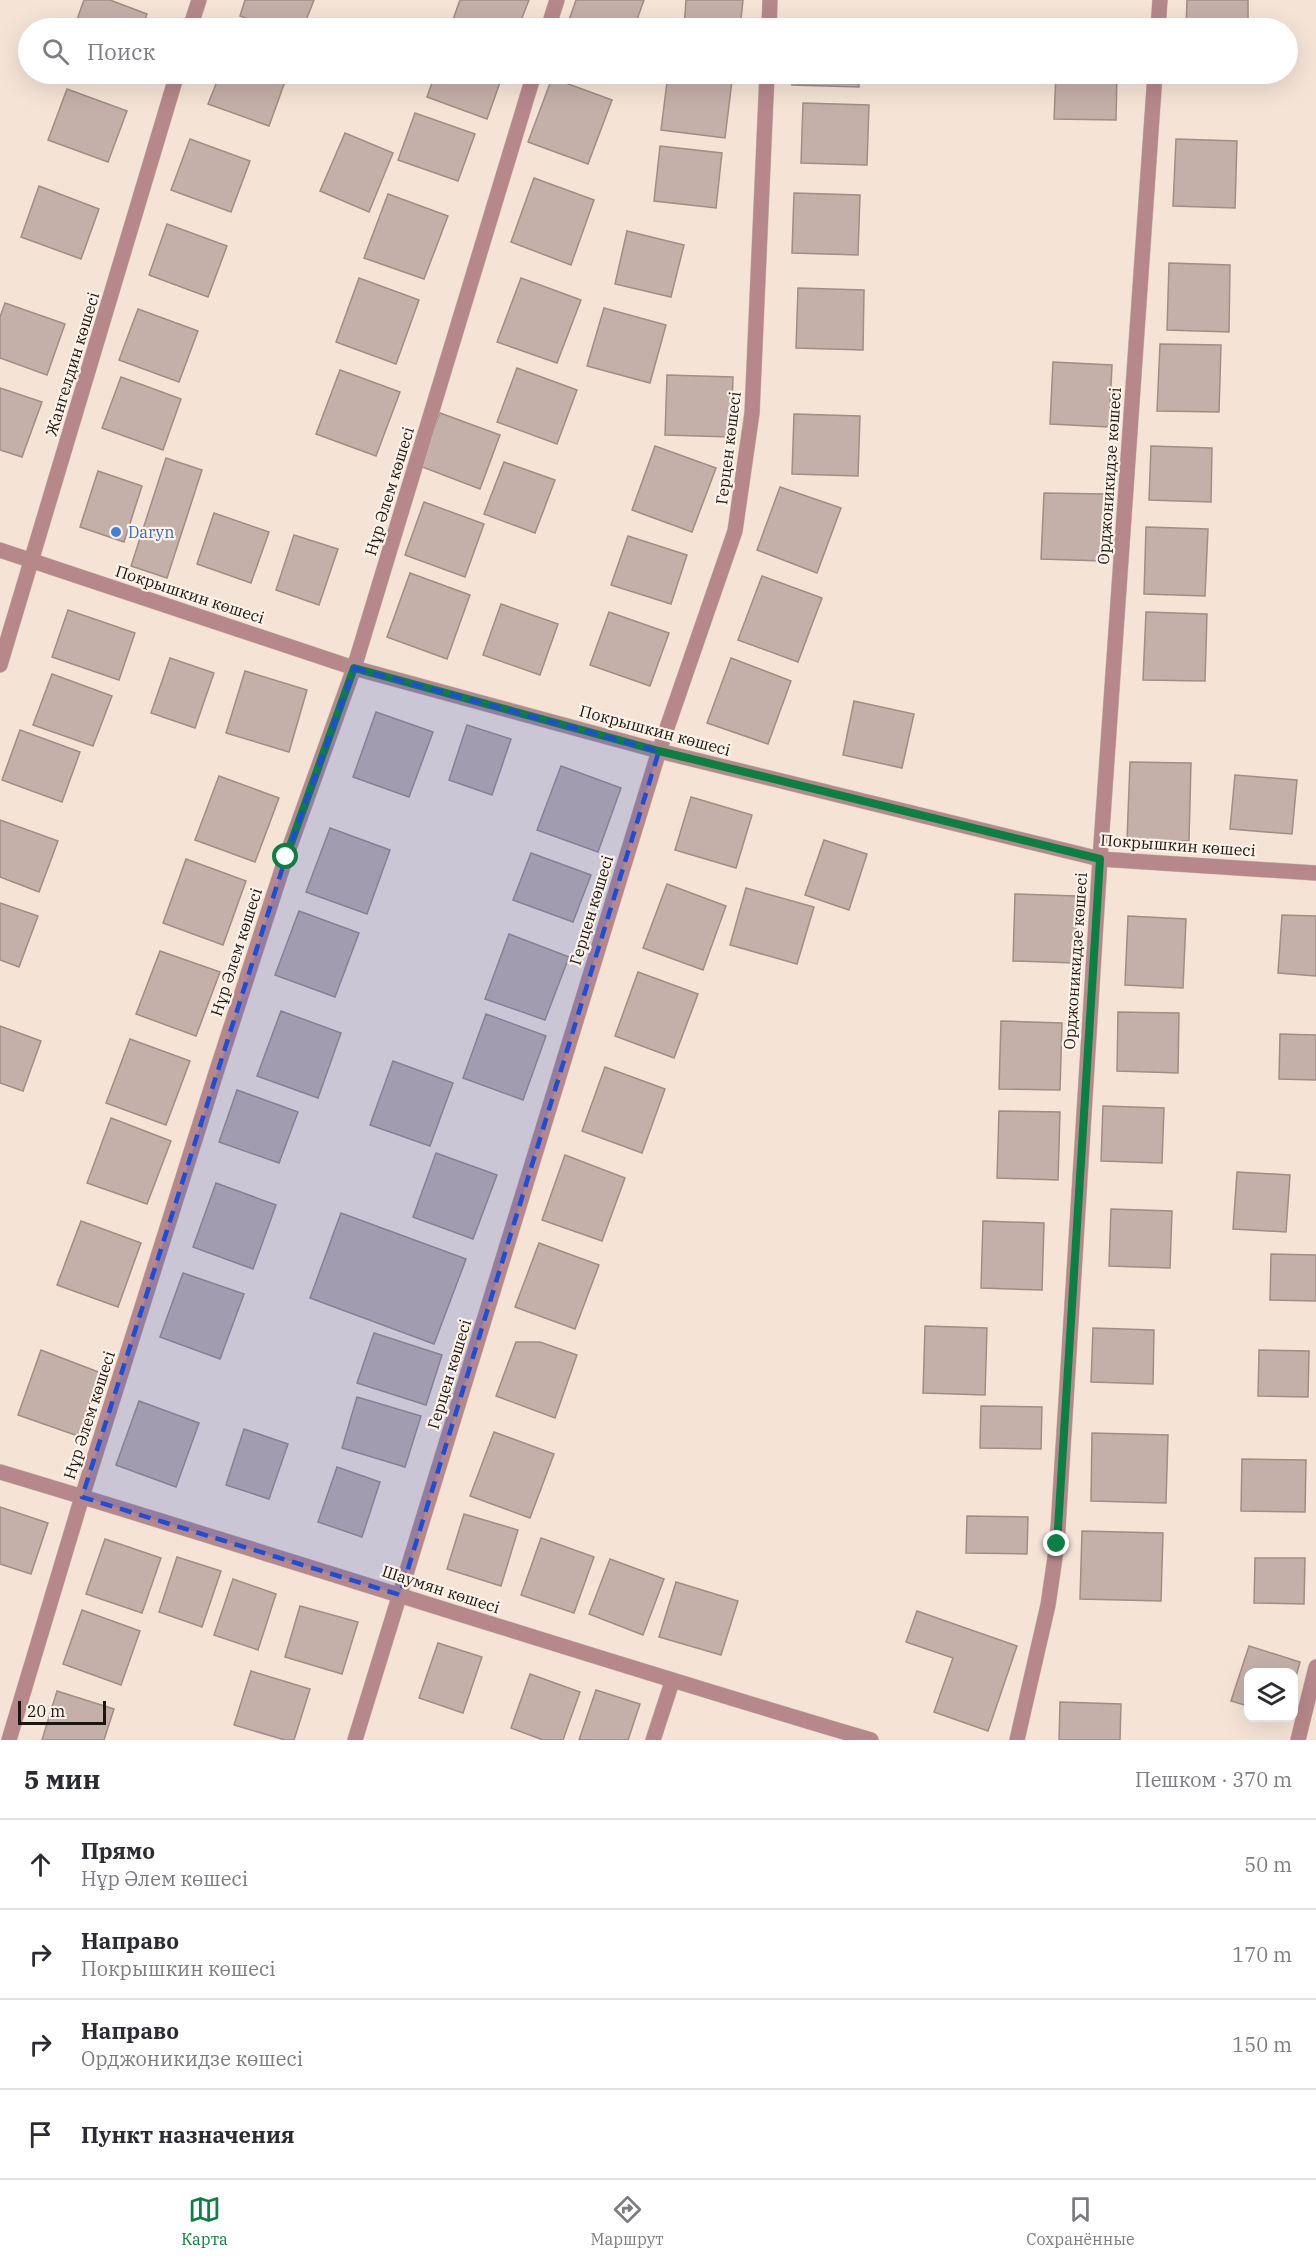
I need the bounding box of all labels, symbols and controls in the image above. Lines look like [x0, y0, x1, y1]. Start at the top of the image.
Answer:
search box [18, 18, 1298, 84]
icon: search [39, 35, 72, 68]
text: Поиск [87, 37, 155, 66]
street label: Жангелдин көшесі [41, 290, 103, 438]
street label: Орджоникидзе көшесі [1093, 387, 1125, 565]
street label: Герцен көшесі [711, 390, 745, 506]
street label: Нұр Әлем көшесі [360, 424, 418, 558]
place label: Daryn [128, 522, 174, 542]
marker: Daryn [109, 525, 123, 539]
street label: Покрышкин көшесі [113, 560, 267, 628]
street label: Покрышкин көшесі [577, 700, 733, 760]
street label: Покрышкин көшесі [1100, 830, 1256, 860]
route start [272, 843, 298, 869]
street label: Герцен көшесі [565, 853, 617, 967]
street label: Орджоникидзе көшесі [1059, 872, 1091, 1050]
street label: Нұр Әлем көшесі [206, 885, 266, 1019]
street label: Герцен көшесі [423, 1317, 475, 1431]
street label: Нұр Әлем көшесі [59, 1348, 119, 1482]
route end [1043, 1530, 1069, 1556]
street label: Шаумян көшесі [380, 1561, 502, 1617]
map controls [1244, 1668, 1298, 1722]
button: layers [1244, 1668, 1298, 1722]
scale bar [18, 1698, 106, 1726]
text: 20 m [27, 1701, 65, 1721]
text: 5 мин [24, 1762, 100, 1796]
text: Пешком · 370 m [1135, 1766, 1292, 1793]
text: Прямо [81, 1836, 155, 1865]
icon: ahead [24, 1848, 57, 1881]
text: 50 m [1244, 1851, 1292, 1878]
text: Нұр Әлем көшесі [81, 1865, 248, 1892]
text: Направо [81, 1926, 179, 1955]
icon: right [24, 1938, 57, 1971]
text: 170 m [1232, 1941, 1292, 1968]
text: Покрышкин көшесі [81, 1955, 276, 1982]
text: Направо [81, 2016, 179, 2045]
icon: right [24, 2028, 57, 2061]
text: 150 m [1232, 2031, 1292, 2058]
text: Орджоникидзе көшесі [81, 2045, 303, 2072]
icon: arrive [24, 2118, 57, 2151]
text: Пункт назначения [81, 2120, 295, 2149]
tab: Карта [181, 2193, 228, 2249]
tab: Маршрут [590, 2193, 664, 2249]
tab: Сохранённые [1026, 2193, 1135, 2249]

